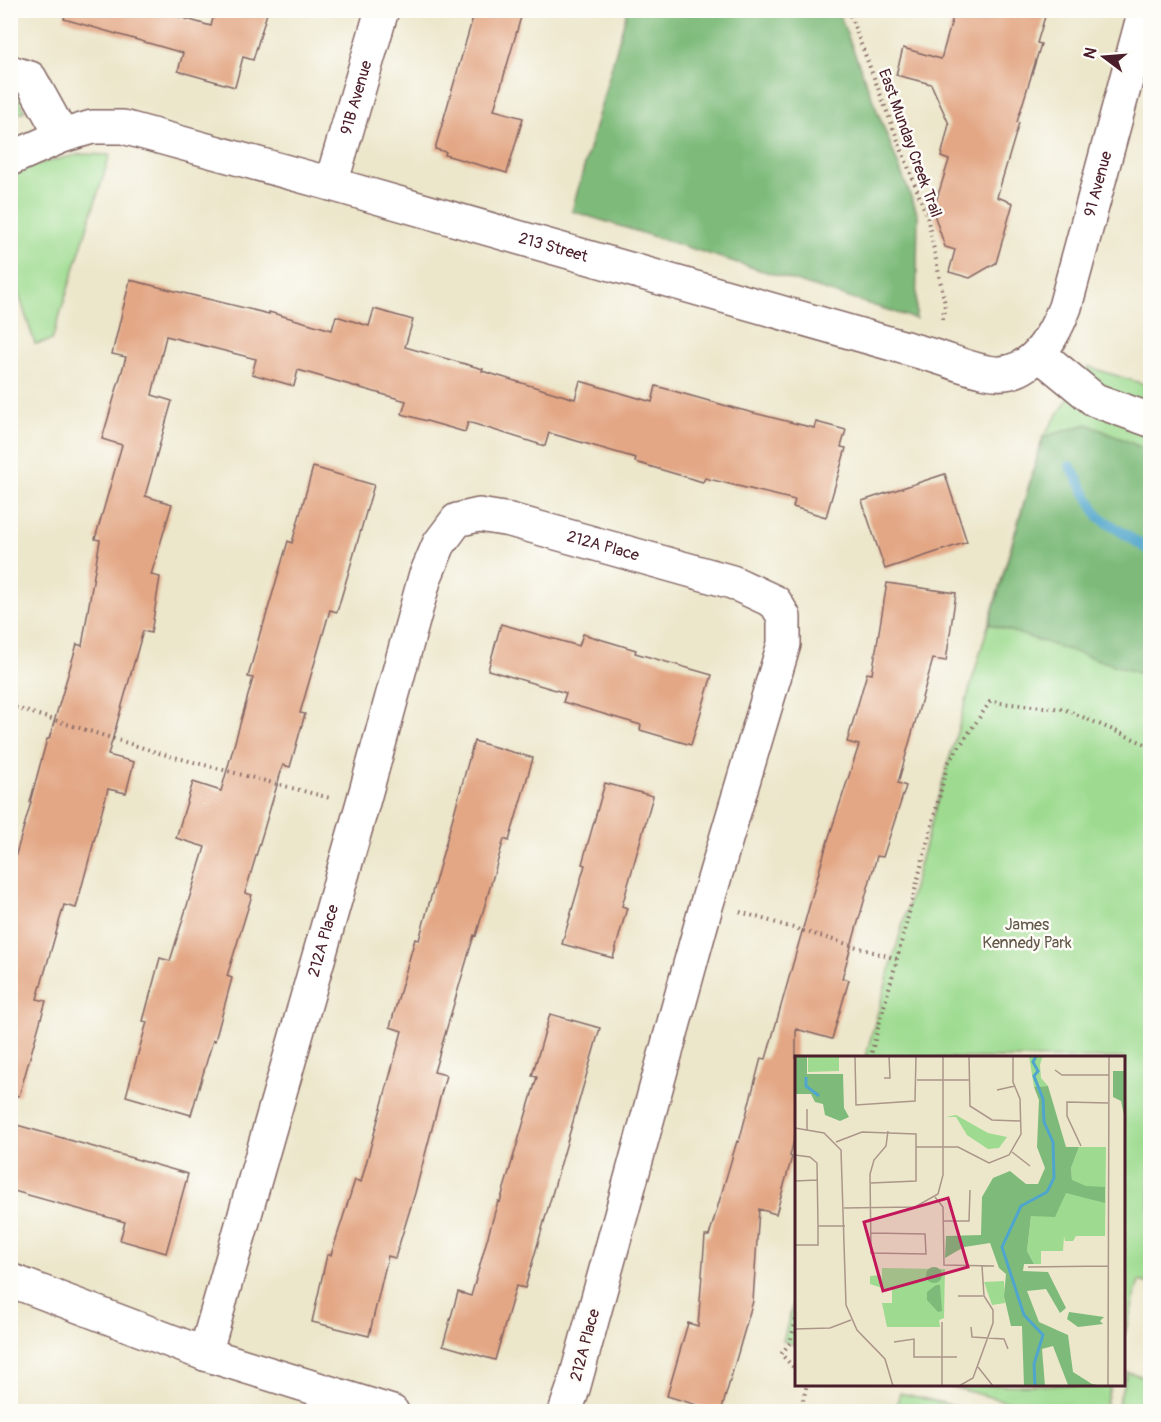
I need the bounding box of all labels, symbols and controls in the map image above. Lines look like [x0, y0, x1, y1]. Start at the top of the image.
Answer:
north arrow [1074, 27, 1134, 87]
text: N [1079, 45, 1102, 61]
street label: 91B Avenue [336, 58, 377, 137]
street label: East Munday Creek Trail [874, 66, 946, 220]
street label: 91 Avenue [1080, 149, 1117, 219]
street label: 213 Street [516, 228, 591, 267]
street label: 212A Place [565, 526, 642, 566]
street label: 212A Place [304, 902, 343, 979]
park label: James Kennedy Park [982, 915, 1072, 953]
inset map [795, 1056, 1125, 1386]
street label: 212A Place [566, 1307, 604, 1383]

